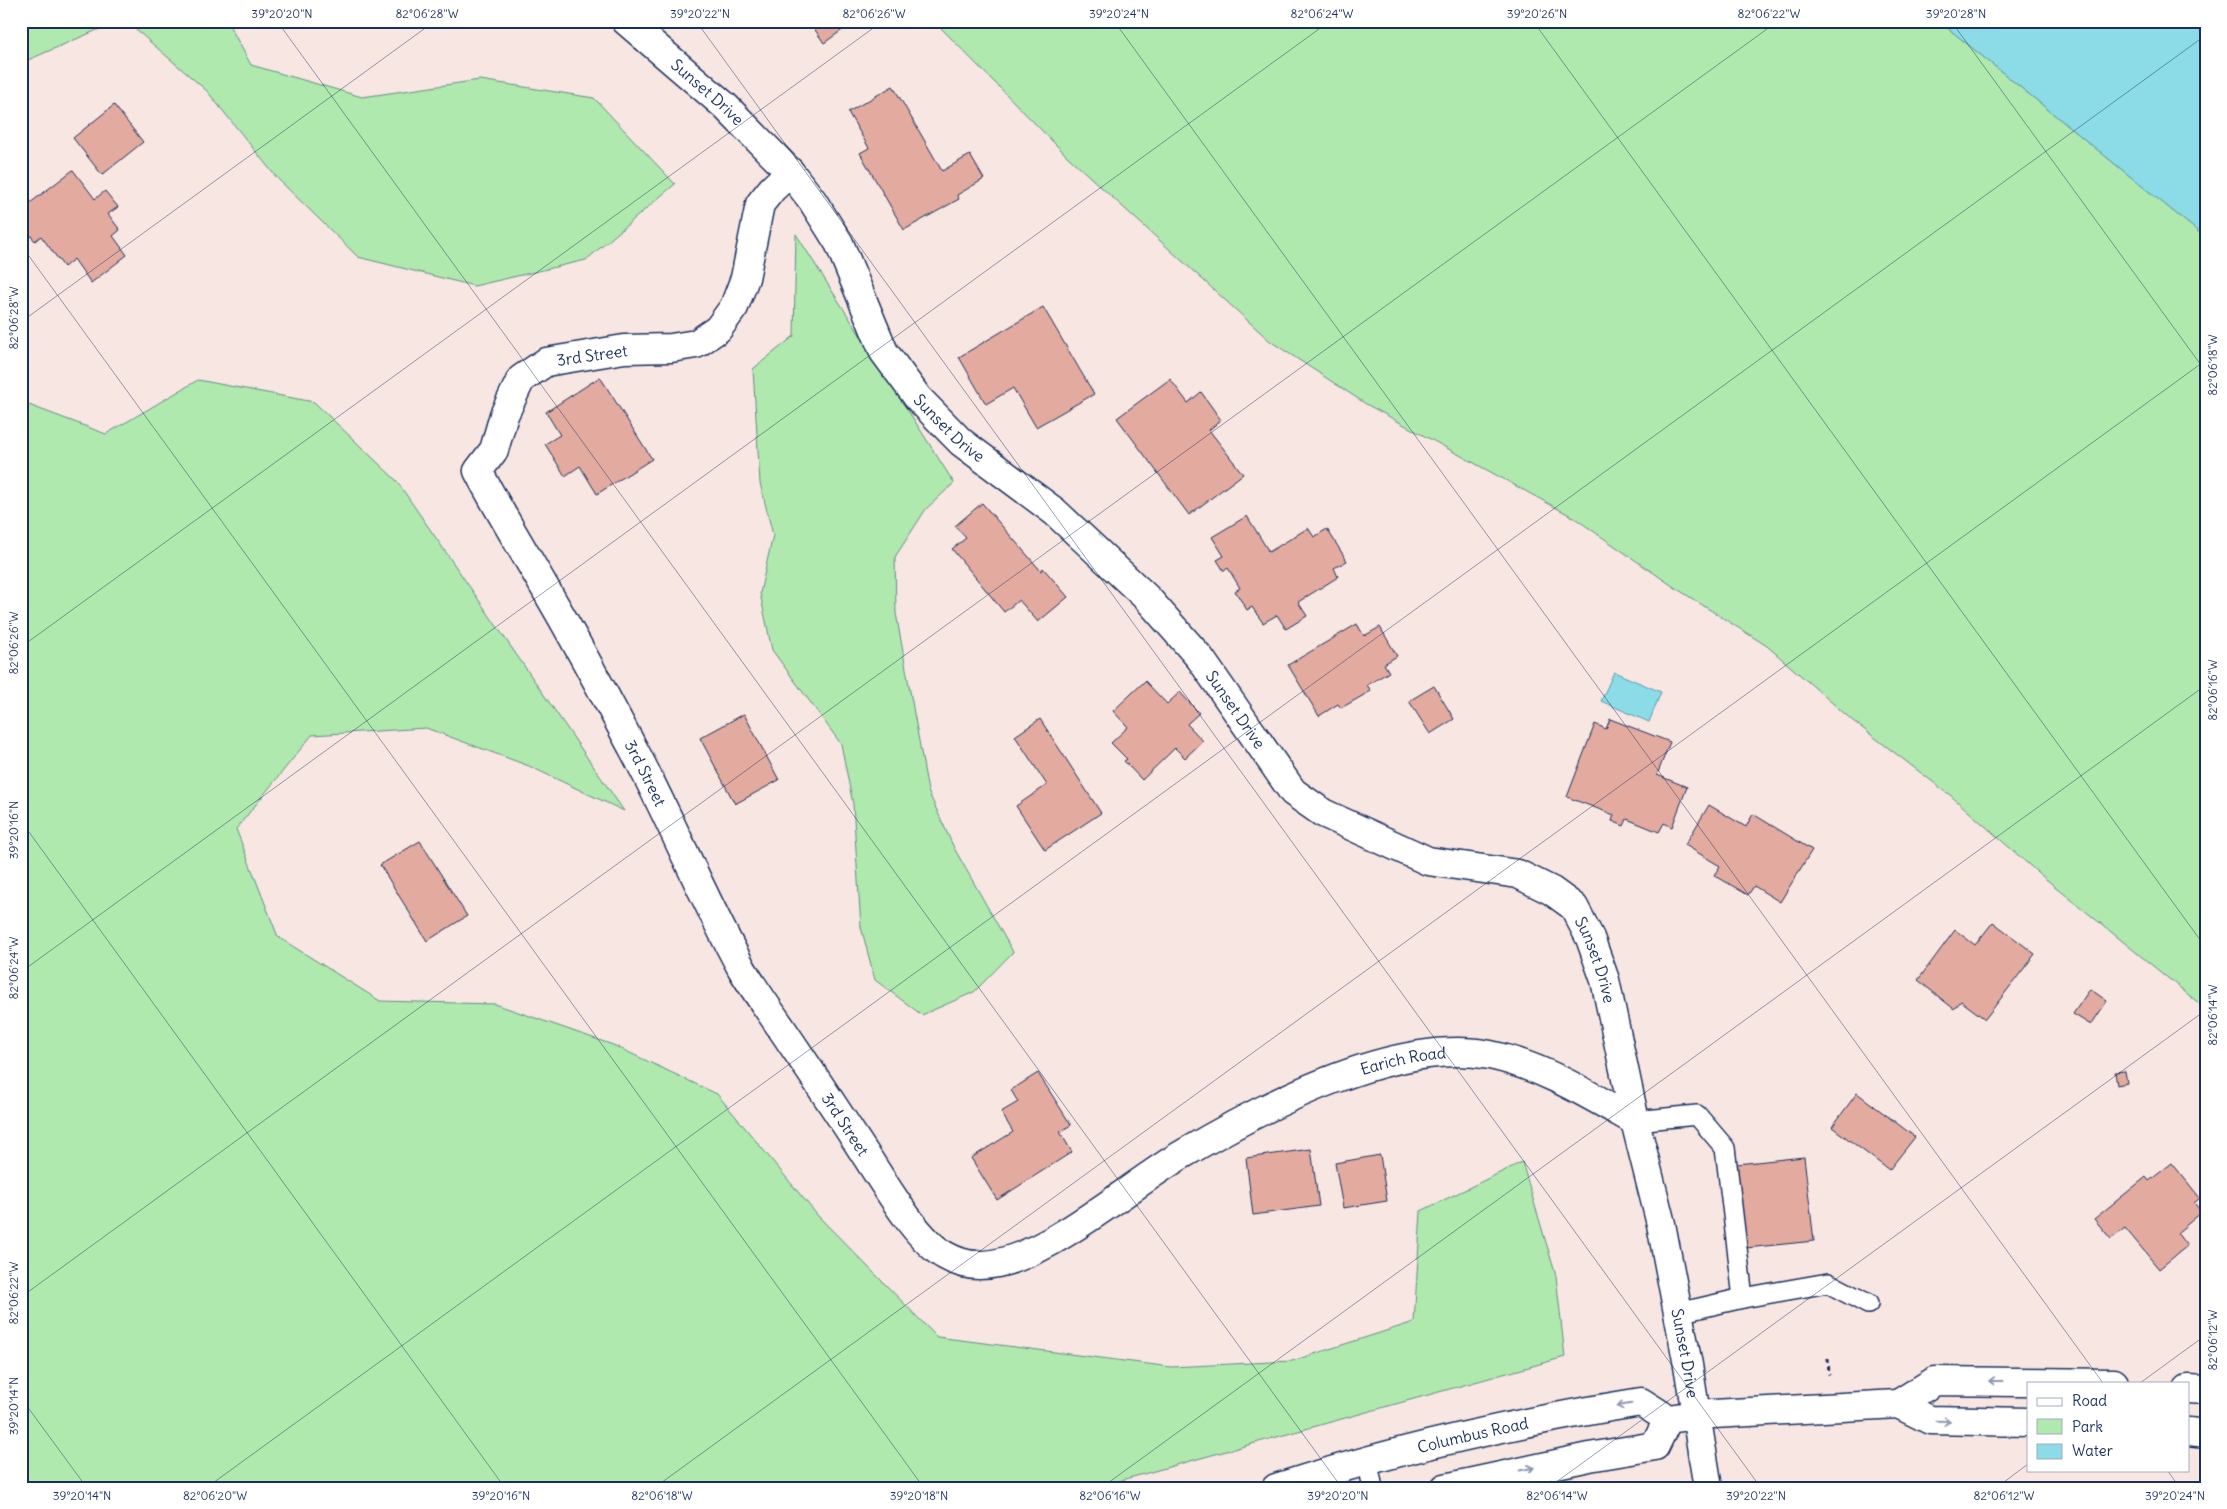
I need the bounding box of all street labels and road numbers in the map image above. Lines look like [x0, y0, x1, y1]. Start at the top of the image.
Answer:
street label: Sunset Drive [667, 54, 748, 129]
street label: 3rd Street [555, 340, 629, 370]
street label: Sunset Drive [910, 390, 989, 466]
street label: Sunset Drive [1202, 667, 1270, 752]
street label: 3rd Street [620, 736, 671, 810]
street label: Sunset Drive [1571, 913, 1620, 1005]
street label: Earich Road [1358, 1042, 1447, 1079]
street label: 3rd Street [817, 1089, 874, 1160]
street label: Sunset Drive [1667, 1307, 1703, 1399]
street label: Columbus Road [1415, 1413, 1530, 1457]

